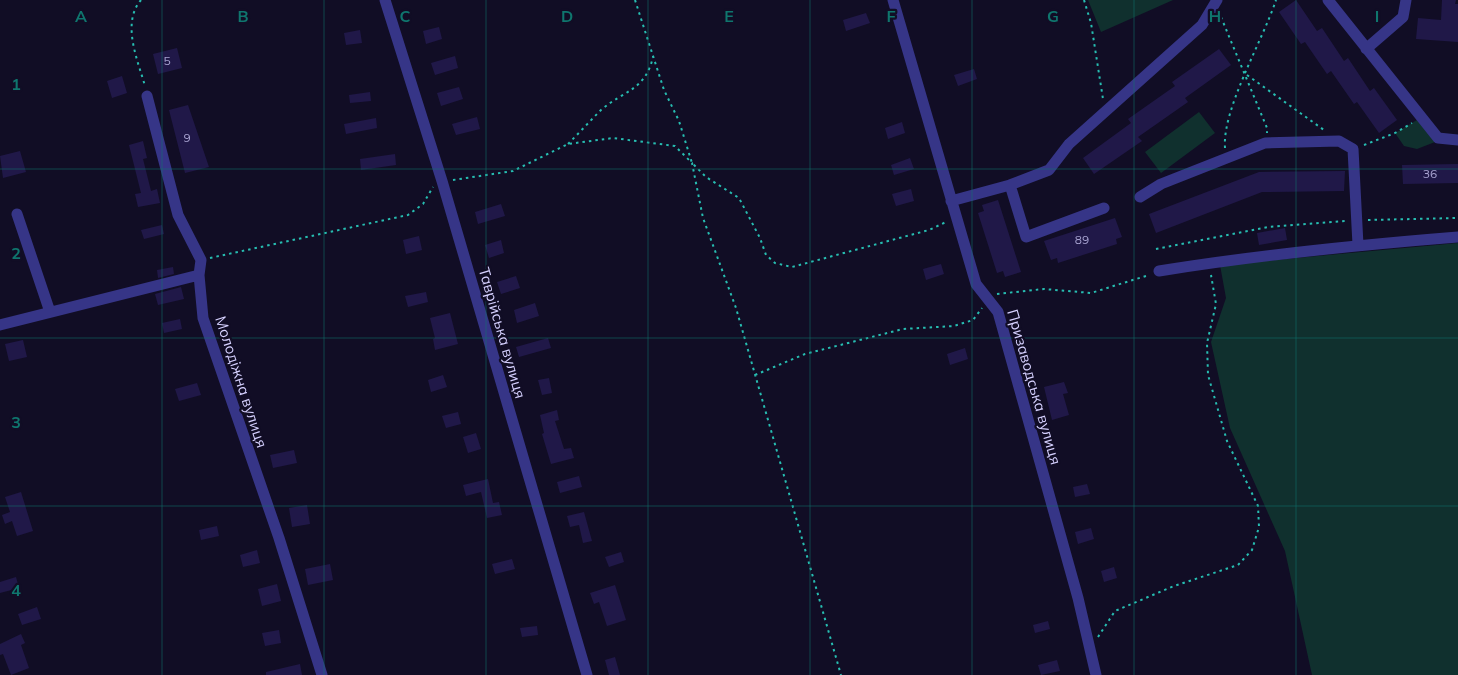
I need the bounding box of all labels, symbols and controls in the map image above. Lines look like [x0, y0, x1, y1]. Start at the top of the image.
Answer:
text: A [75, 6, 87, 26]
text: B [237, 6, 249, 26]
text: C [400, 6, 411, 26]
text: D [561, 6, 573, 26]
text: E [724, 6, 734, 26]
text: F [886, 6, 896, 26]
text: G [1047, 6, 1059, 26]
text: H [1209, 6, 1221, 26]
text: I [1375, 6, 1379, 26]
house number: 5 [163, 53, 171, 68]
text: 1 [11, 74, 21, 94]
house number: 9 [183, 130, 191, 145]
house number: 36 [1423, 166, 1437, 181]
house number: 89 [1075, 232, 1089, 247]
text: 2 [11, 243, 21, 263]
street label: Таврійська вулиця [475, 265, 530, 401]
street label: Призаводська вулиця [1003, 307, 1066, 467]
street label: Молодіжна вулиця [211, 314, 272, 450]
text: 3 [11, 412, 21, 432]
text: 4 [11, 580, 21, 600]

